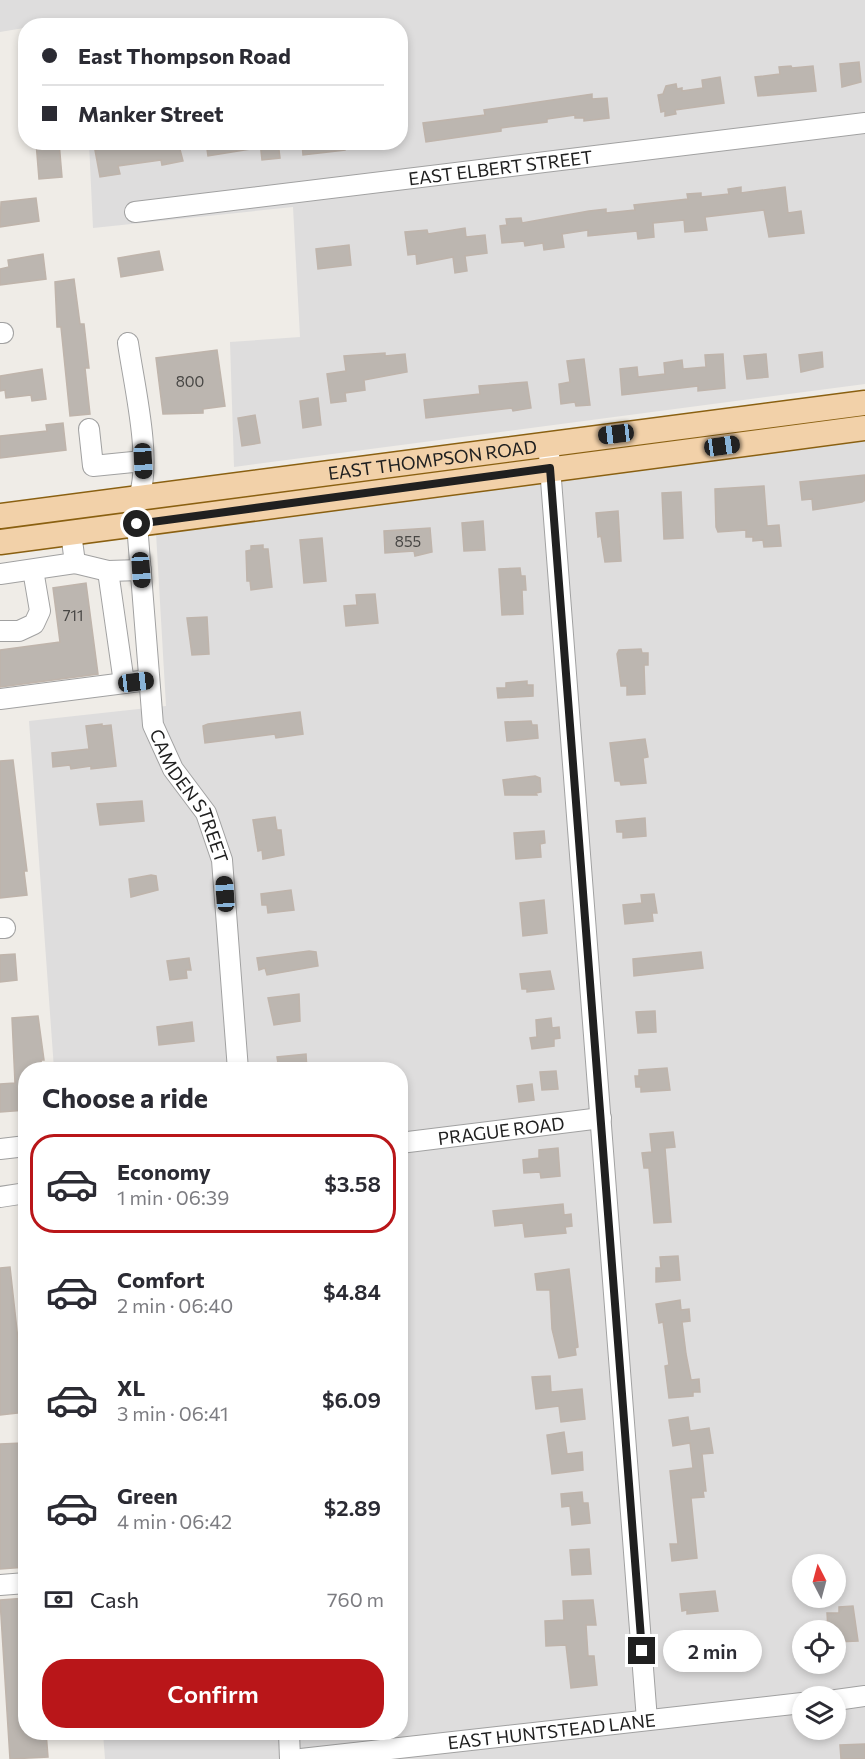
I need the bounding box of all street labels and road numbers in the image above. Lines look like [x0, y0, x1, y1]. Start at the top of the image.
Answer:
street label: EAST ELBERT STREET [407, 145, 594, 190]
street label: EAST THOMPSON ROAD [327, 435, 538, 484]
street label: CAMDEN STREET [145, 725, 233, 866]
street label: PRAGUE ROAD [437, 1112, 566, 1149]
street label: EAST HUNTSTEAD LANE [446, 1708, 656, 1754]

